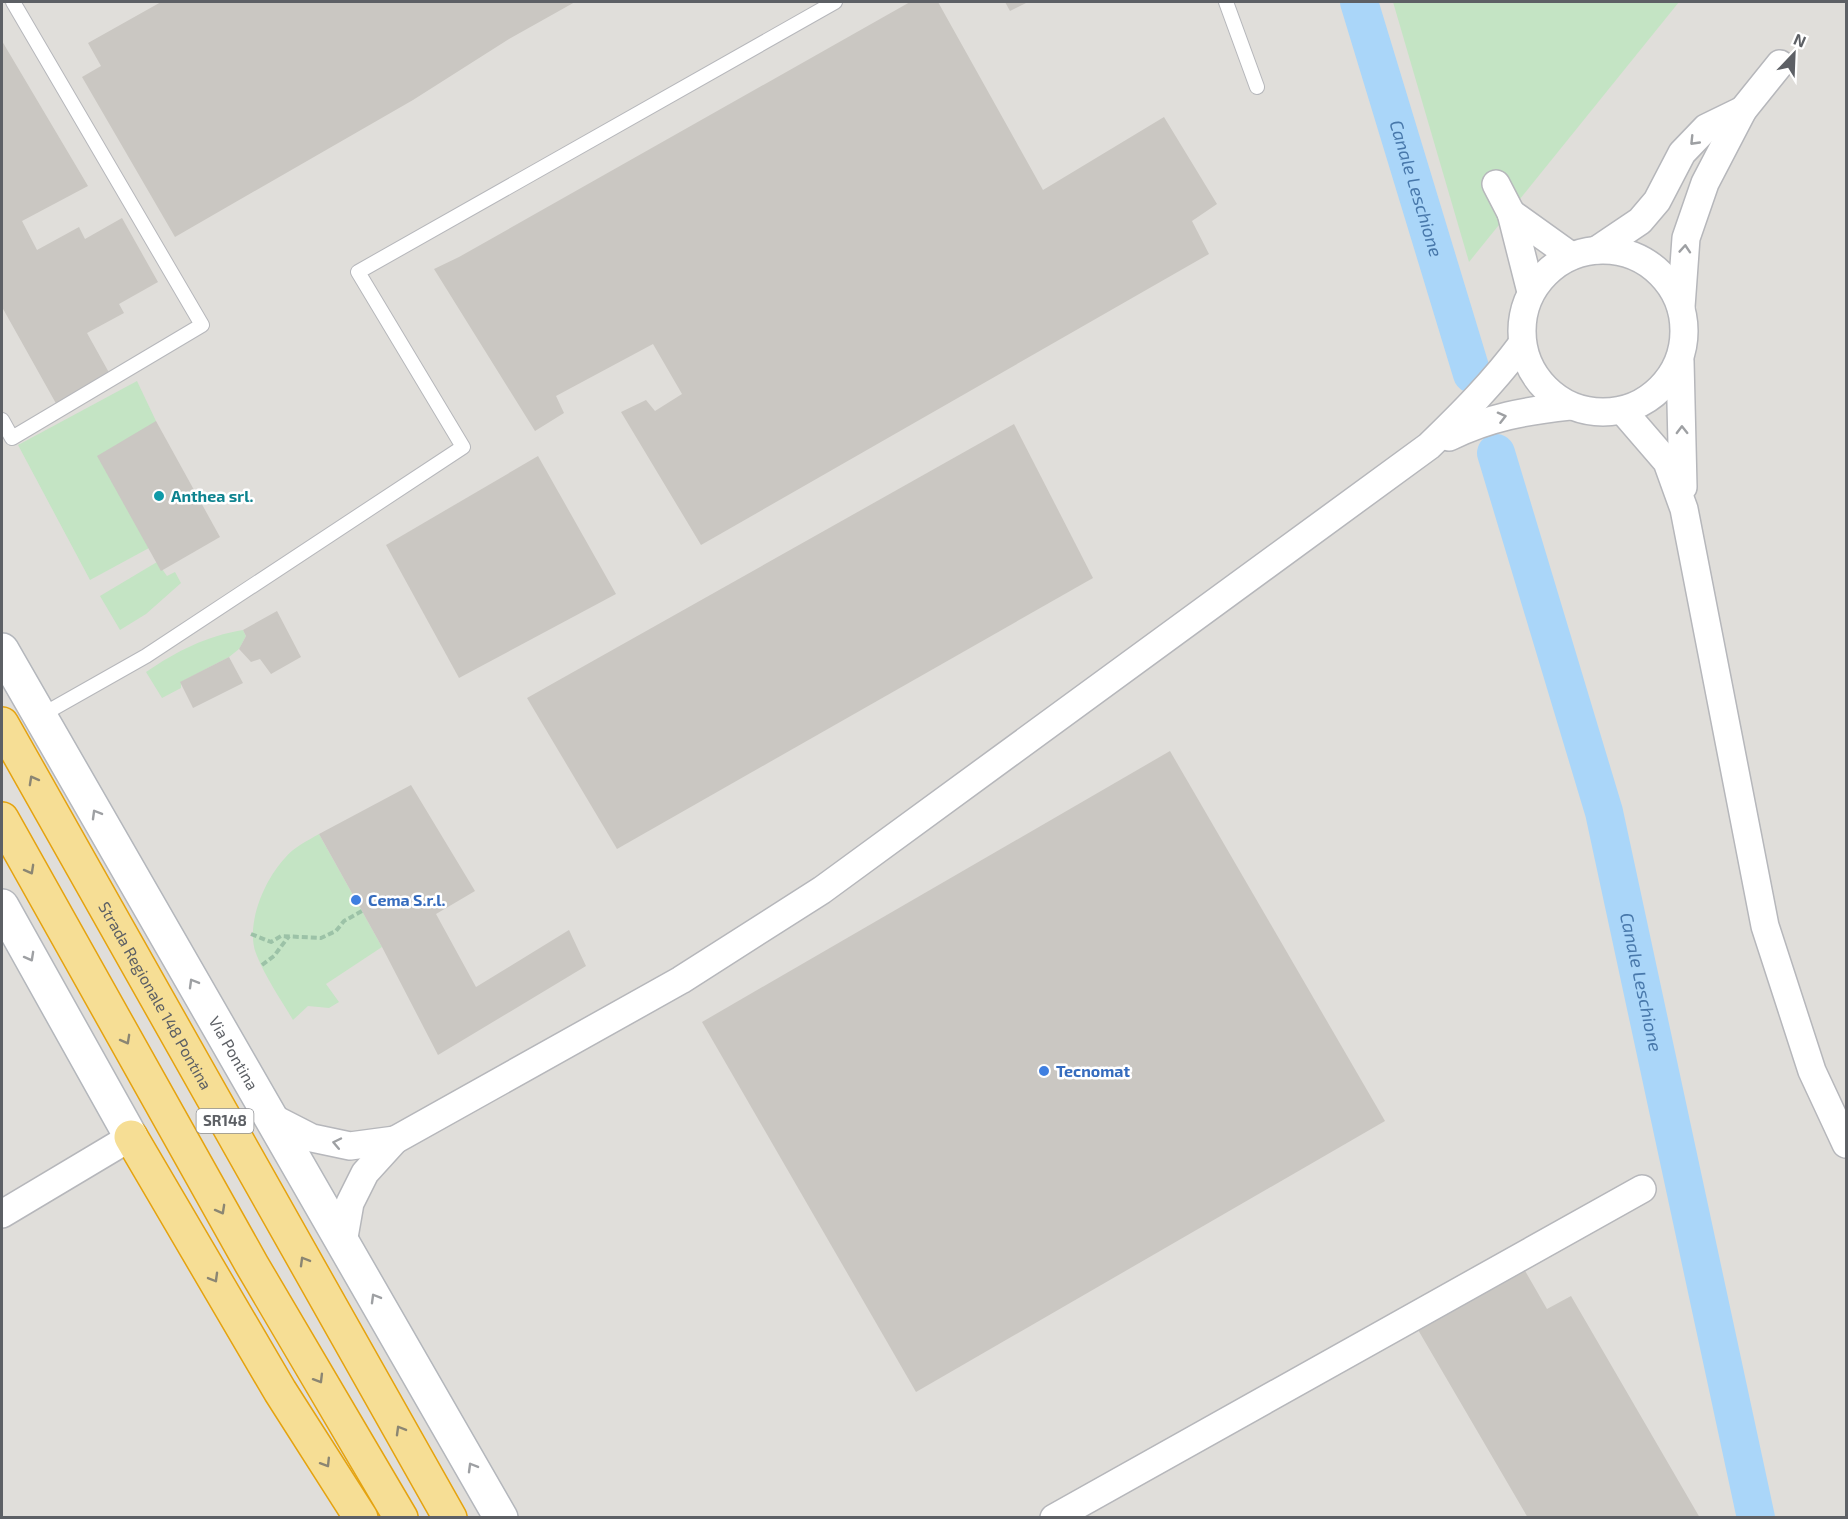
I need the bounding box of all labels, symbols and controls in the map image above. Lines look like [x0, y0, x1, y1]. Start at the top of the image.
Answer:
north arrow [1764, 24, 1824, 84]
text: N [1791, 29, 1809, 51]
water label: Canale Leschione [1386, 117, 1448, 260]
one-way arrow [1690, 133, 1701, 144]
one-way arrow [1679, 244, 1692, 253]
one-way arrow [1497, 411, 1507, 424]
one-way arrow [1675, 425, 1688, 434]
place label: Anthea srl. [171, 486, 253, 505]
marker: Anthea srl. [152, 489, 166, 503]
one-way arrow [29, 776, 40, 786]
one-way arrow [92, 810, 103, 821]
one-way arrow [23, 864, 34, 874]
place label: Cema S.r.l. [368, 890, 446, 909]
marker: Cema S.r.l. [349, 893, 363, 907]
street label: Strada Regionale 148 Pontina [95, 898, 216, 1093]
water label: Canale Leschione [1616, 910, 1667, 1054]
one-way arrow [23, 951, 34, 961]
one-way arrow [189, 979, 201, 990]
street label: Via Pontina [206, 1013, 263, 1093]
one-way arrow [119, 1034, 130, 1044]
place label: Tecnomat [1056, 1061, 1130, 1080]
marker: Tecnomat [1037, 1064, 1051, 1078]
road number: SR148 [196, 1109, 254, 1133]
one-way arrow [333, 1137, 343, 1150]
one-way arrow [214, 1204, 225, 1214]
one-way arrow [300, 1257, 311, 1267]
one-way arrow [206, 1272, 218, 1282]
one-way arrow [370, 1294, 382, 1304]
one-way arrow [312, 1373, 324, 1383]
one-way arrow [396, 1426, 407, 1436]
one-way arrow [318, 1457, 330, 1467]
one-way arrow [468, 1463, 479, 1473]

